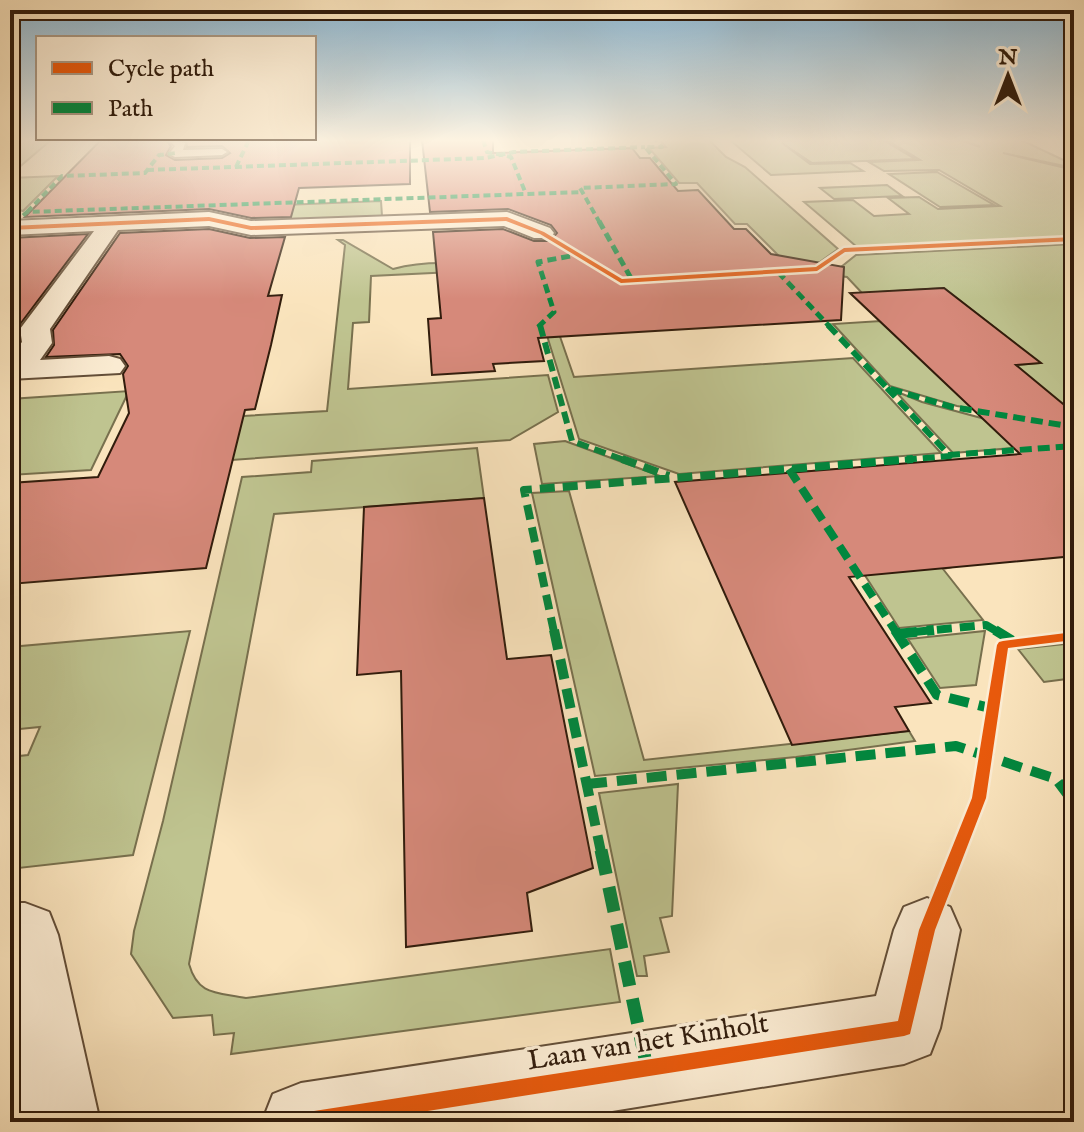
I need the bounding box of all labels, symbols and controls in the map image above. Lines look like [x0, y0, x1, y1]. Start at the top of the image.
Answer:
legend [36, 36, 316, 140]
north arrow [968, 36, 1048, 116]
text: N [997, 44, 1018, 72]
text: Cycle path [108, 54, 214, 85]
text: Path [108, 94, 153, 125]
street label: Laan van het Kinholt [525, 1007, 771, 1079]

